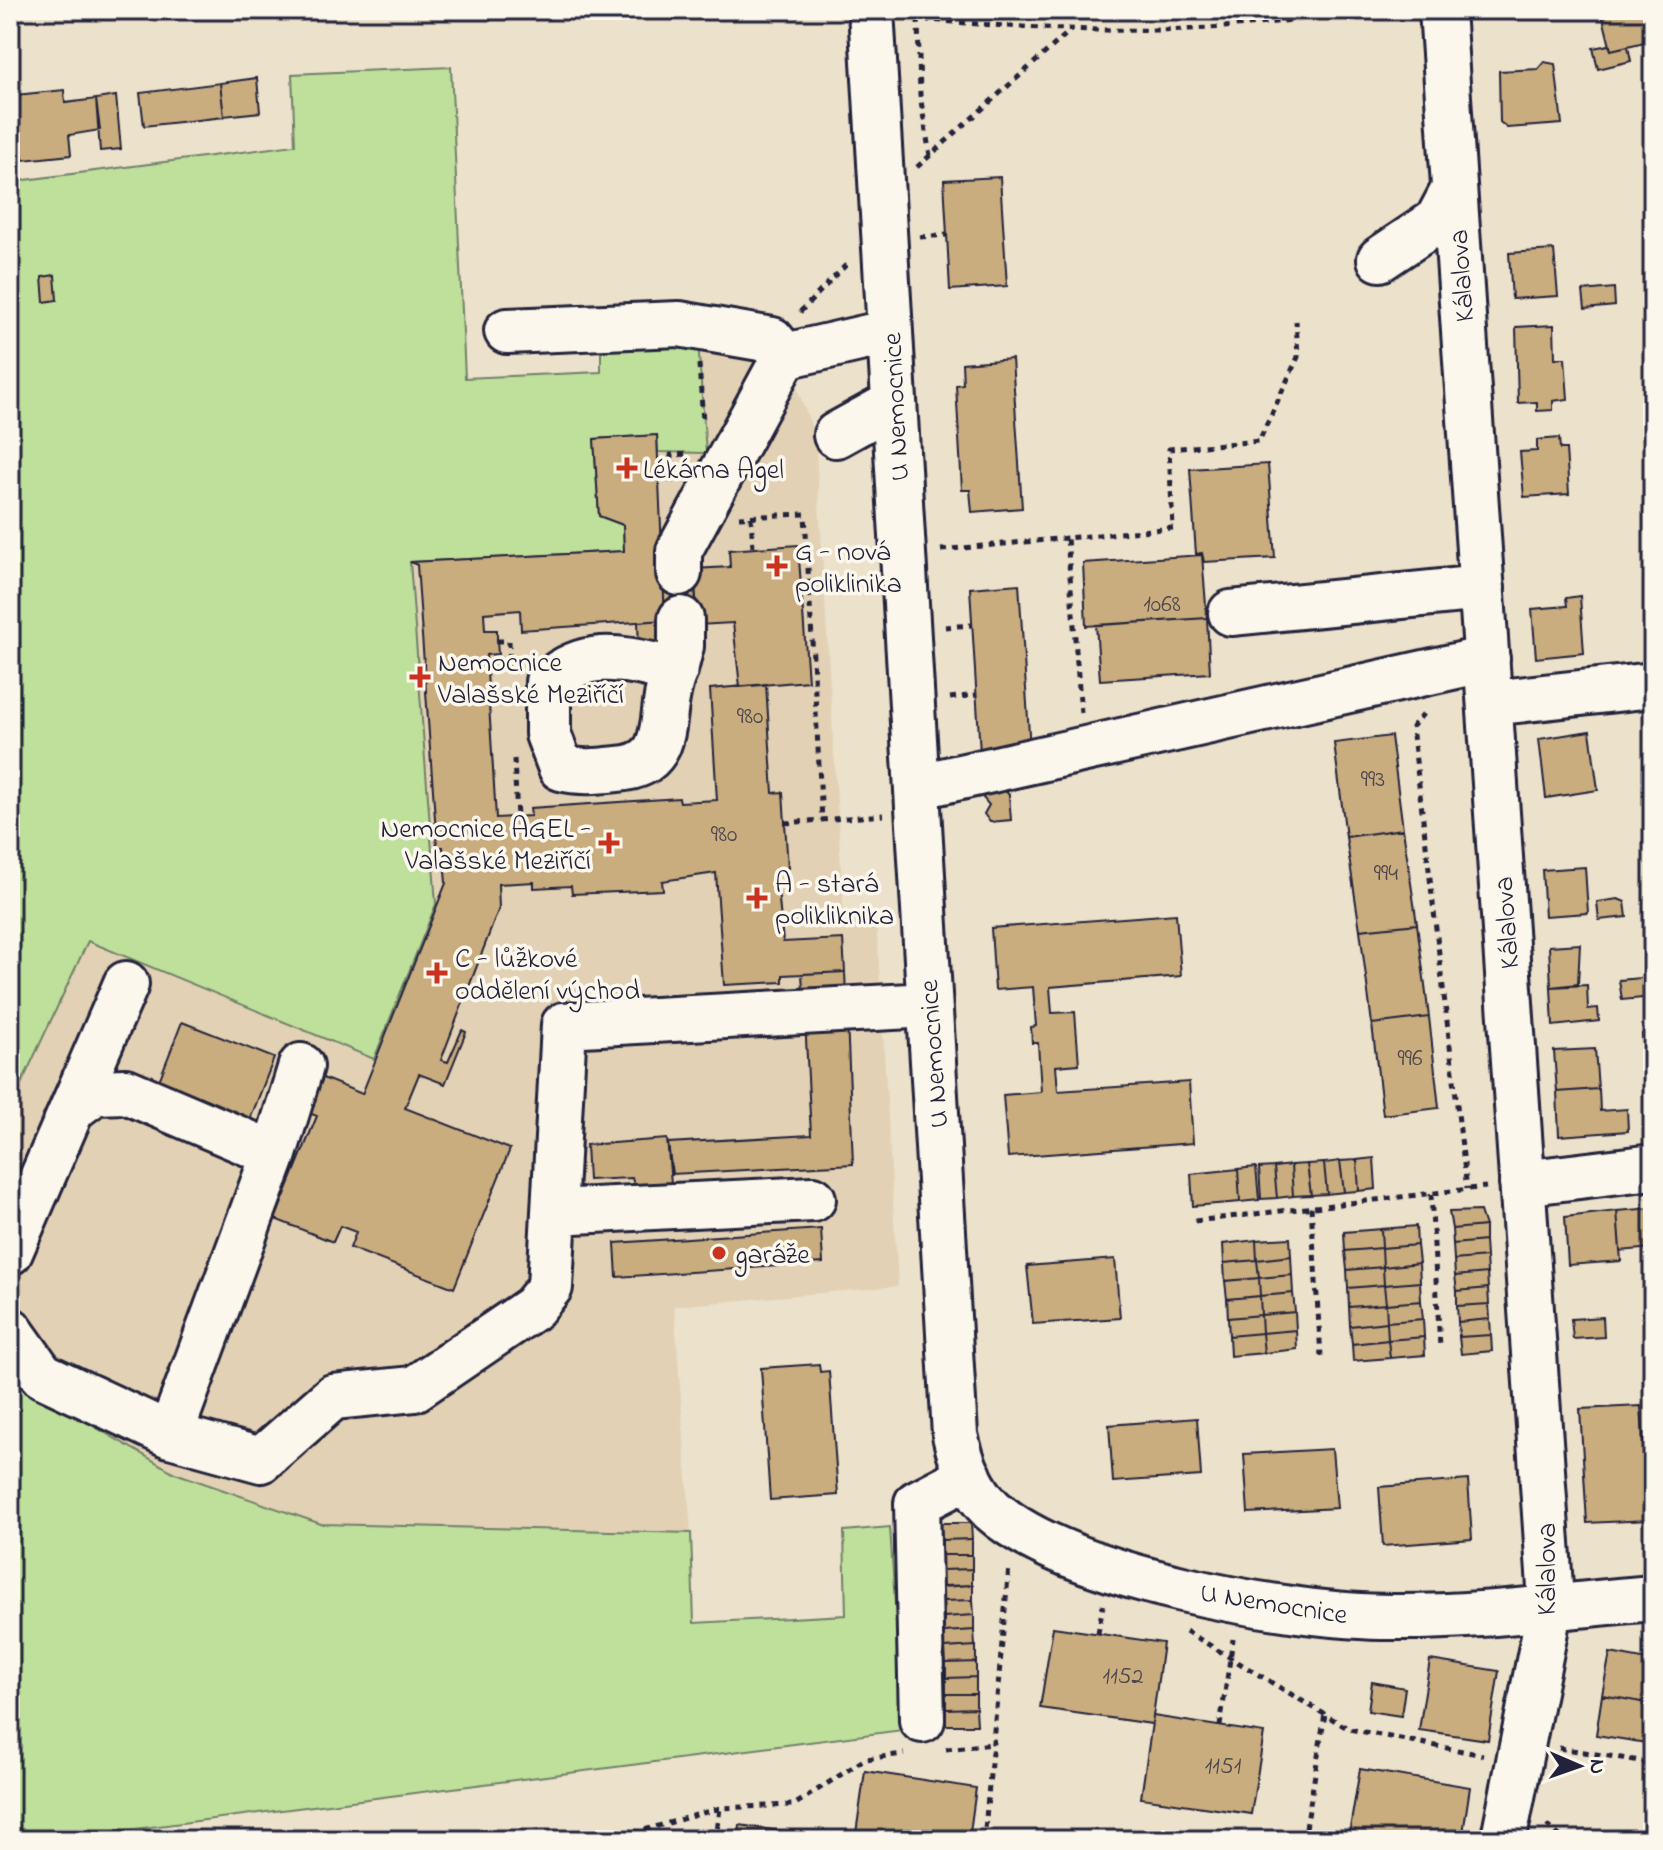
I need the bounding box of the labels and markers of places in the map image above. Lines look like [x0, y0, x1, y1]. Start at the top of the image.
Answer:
place label: Lékárna Agel [643, 451, 784, 492]
marker: Lékárna Agel [618, 459, 636, 477]
place label: G - nová poliklinika [795, 533, 902, 606]
marker: G - nová poliklinika [766, 555, 788, 577]
place label: Nemocnice Valašské Meziříčí [437, 644, 624, 717]
marker: Nemocnice Valašské Meziříčí [409, 666, 431, 688]
place label: Nemocnice AGEL - Valašské Meziříčí [380, 810, 591, 883]
marker: Nemocnice AGEL - Valašské Meziříčí [598, 832, 620, 854]
place label: A - stará polikliknika [775, 865, 894, 938]
marker: A - stará polikliknika [746, 887, 768, 909]
place label: C - lůžkové oddělení východ [455, 940, 640, 1013]
marker: C - lůžkové oddělení východ [426, 962, 448, 984]
place label: garáže [734, 1236, 810, 1277]
marker: garáže [710, 1244, 728, 1262]

